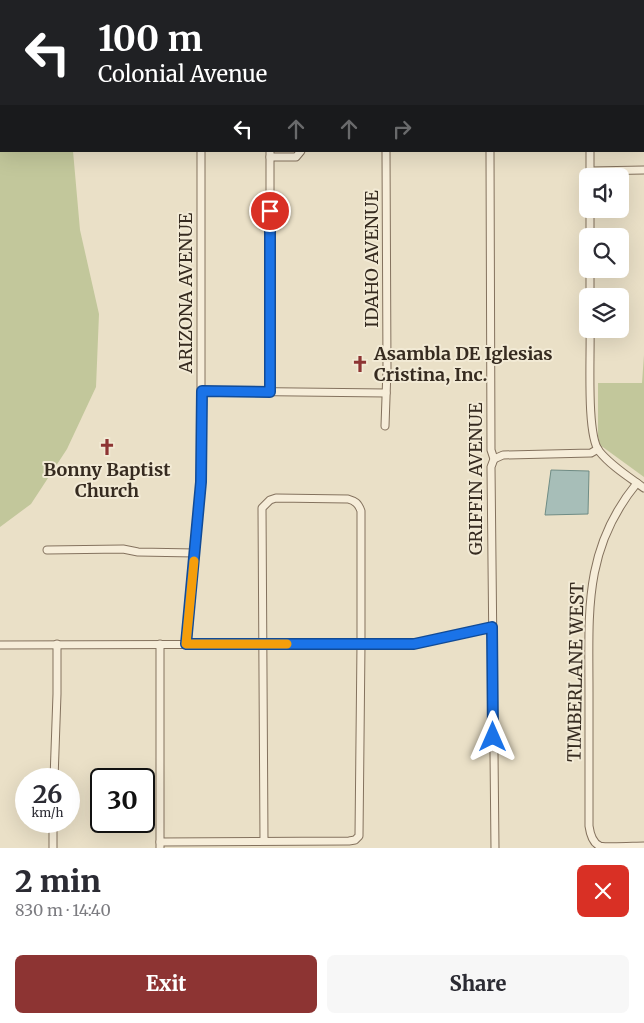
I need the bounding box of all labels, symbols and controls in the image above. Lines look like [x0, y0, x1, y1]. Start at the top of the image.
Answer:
text: 100 m [98, 17, 203, 61]
icon: left [15, 20, 80, 85]
text: Colonial Avenue [98, 60, 267, 88]
icon: left [229, 115, 257, 143]
icon: ahead [282, 115, 310, 143]
icon: ahead [335, 115, 363, 143]
icon: right [388, 115, 416, 143]
map controls [579, 168, 629, 338]
button: sound [579, 168, 629, 218]
pin [249, 190, 291, 232]
street label: IDAHO AVENUE [360, 190, 383, 328]
icon: arrive [256, 197, 284, 225]
street label: ARIZONA AVENUE [174, 212, 197, 374]
button: search [579, 228, 629, 278]
button: layers [579, 288, 629, 338]
place label: Asambla DE Iglesias Cristina, Inc. [373, 342, 553, 386]
church icon: Asambla DE Iglesias Cristina, Inc. [350, 354, 370, 374]
street label: GRIFFIN AVENUE [464, 402, 487, 555]
church icon: Bonny Baptist Church [97, 437, 117, 457]
place label: Bonny Baptist Church [44, 458, 171, 502]
street label: TIMBERLANE WEST [562, 581, 589, 762]
position arrow [466, 710, 518, 762]
speed limit sign: 30 [90, 768, 155, 833]
text: 26 [33, 778, 62, 810]
text: km/h [32, 805, 63, 820]
text: 2 min [15, 862, 101, 900]
button: close [577, 865, 629, 917]
text: 830 m · 14:40 [15, 900, 111, 920]
button: Exit [15, 955, 317, 1013]
button: Share [327, 955, 629, 1013]

